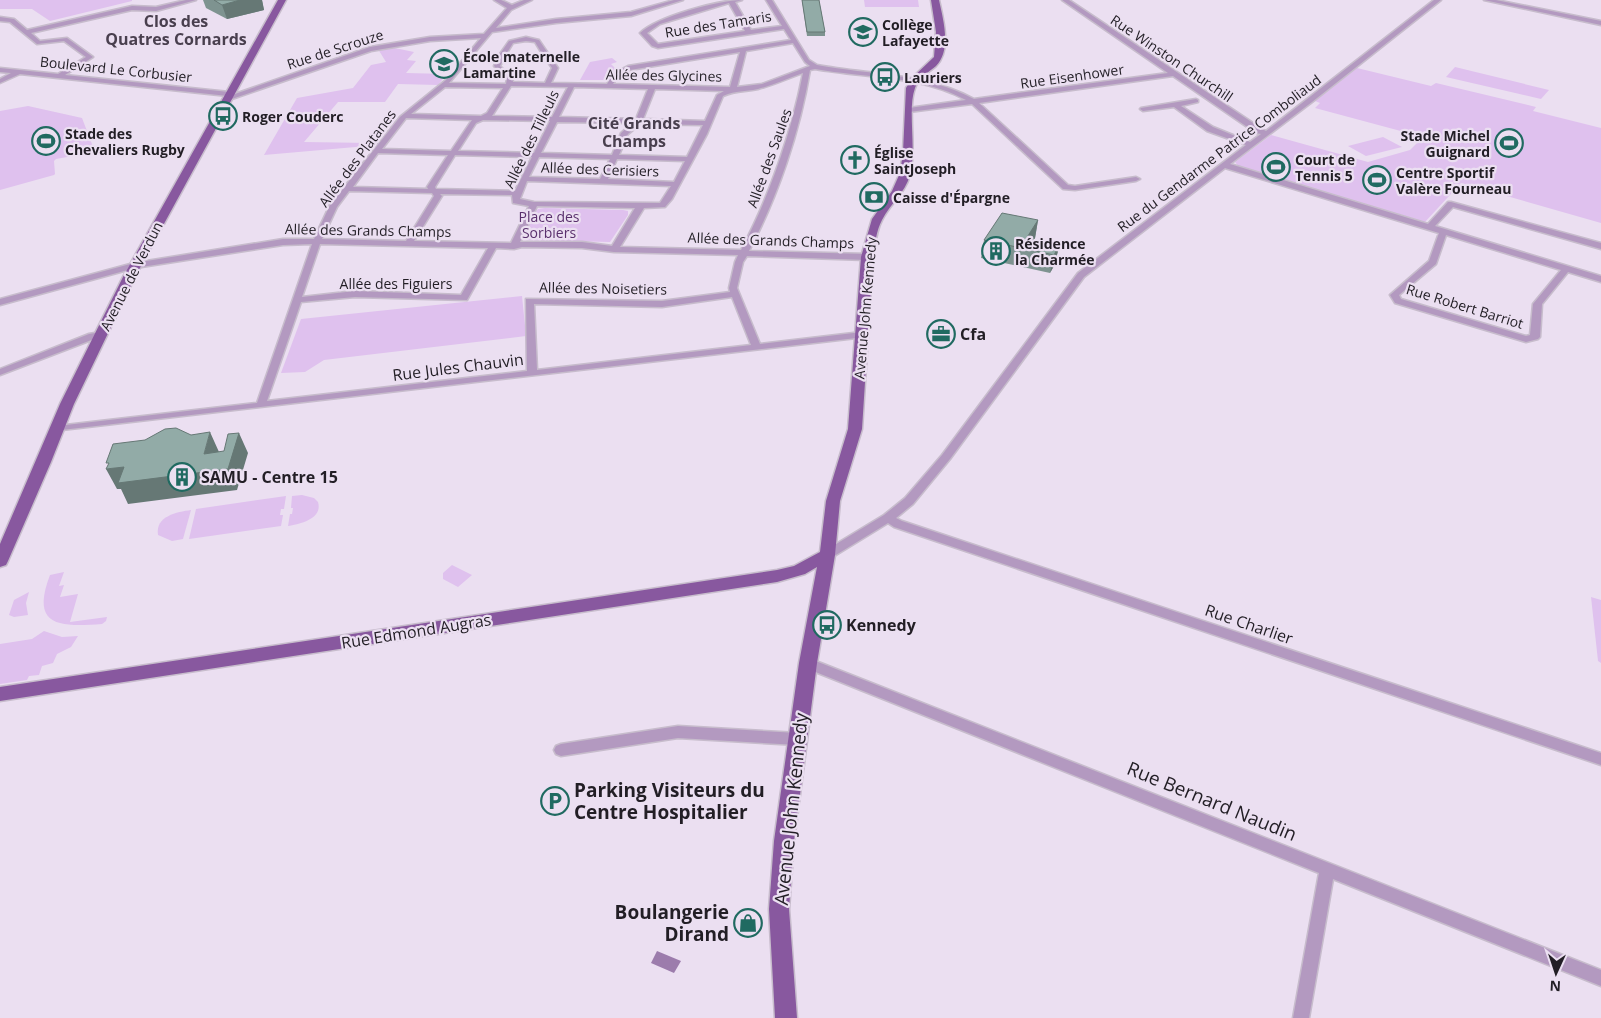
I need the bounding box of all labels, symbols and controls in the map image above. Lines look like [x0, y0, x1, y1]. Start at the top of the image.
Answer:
street label: Rue des Tamaris [663, 6, 773, 42]
district label: Clos des Quatres Cornards [105, 10, 247, 50]
street label: Rue Winston Churchill [1107, 10, 1237, 106]
place label: Collège Lafayette [882, 15, 949, 50]
school or university icon: Collège Lafayette [848, 17, 878, 47]
street label: Rue de Scrouze [284, 24, 386, 74]
place label: École maternelle Lamartine [463, 47, 580, 82]
school or university icon: École maternelle Lamartine [429, 49, 459, 79]
street label: Boulevard Le Corbusier [39, 52, 193, 86]
street label: Rue Eisenhower [1019, 59, 1125, 93]
bus stop icon: Lauriers [870, 62, 900, 92]
street label: Allée des Glycines [606, 64, 723, 86]
place label: Lauriers [904, 68, 962, 87]
street label: Rue du Gendarme Patrice Comboliaud [1113, 70, 1325, 236]
street label: Allée des Tilleuls [499, 86, 563, 191]
bus stop icon: Roger Couderc [208, 101, 238, 131]
street label: Allée des Platanes [314, 105, 400, 211]
street label: Allée des Saules [742, 106, 796, 210]
place label: Roger Couderc [242, 107, 344, 126]
district label: Cité Grands Champs [588, 112, 680, 152]
place label: Stade des Chevaliers Rugby [65, 124, 185, 159]
sports icon: Stade des Chevaliers Rugby [31, 126, 61, 156]
place label: Stade Michel Guignard [1401, 126, 1490, 161]
sports icon: Stade Michel Guignard [1494, 128, 1524, 158]
place label: Église SaintJoseph [874, 143, 956, 178]
church icon: Église SaintJoseph [840, 145, 870, 175]
place label: Court de Tennis 5 [1295, 150, 1355, 185]
sports icon: Court de Tennis 5 [1261, 152, 1291, 182]
street label: Allée des Cerisiers [540, 157, 660, 181]
place label: Centre Sportif Valère Fourneau [1396, 163, 1511, 198]
sports icon: Centre Sportif Valère Fourneau [1362, 165, 1392, 195]
bank icon: Caisse d'Épargne [859, 182, 889, 212]
place label: Caisse d'Épargne [893, 188, 1010, 207]
park label: Place des Sorbiers [518, 207, 580, 242]
street label: Avenue de Verdun [95, 218, 167, 334]
street label: Allée des Grands Champs [285, 219, 452, 241]
street label: Allée des Grands Champs [687, 228, 855, 252]
place label: Résidence la Charmée [1015, 234, 1095, 269]
street label: Avenue John Kennedy [849, 235, 881, 380]
building icon: Résidence la Charmée [981, 236, 1011, 266]
street label: Allée des Figuiers [340, 274, 453, 293]
street label: Allée des Noisetiers [539, 277, 667, 299]
street label: Rue Robert Barriot [1404, 279, 1526, 333]
office icon: Cfa [926, 319, 956, 349]
place label: Cfa [960, 323, 986, 345]
street label: Rue Jules Chauvin [391, 348, 525, 386]
building icon: SAMU - Centre 15 [167, 462, 197, 492]
place label: SAMU - Centre 15 [201, 466, 338, 488]
street label: Rue Charlier [1202, 599, 1296, 649]
street label: Rue Edmond Augras [340, 608, 492, 654]
bus stop icon: Kennedy [812, 610, 842, 640]
place label: Kennedy [846, 614, 917, 636]
street label: Avenue John Kennedy [768, 711, 814, 906]
street label: Rue Bernard Naudin [1123, 755, 1301, 847]
place label: Parking Visiteurs du Centre Hospitalier [574, 777, 765, 825]
parking icon: Parking Visiteurs du Centre Hospitalier [540, 786, 570, 816]
place label: Boulangerie Dirand [615, 899, 729, 947]
shop icon: Boulangerie Dirand [733, 908, 763, 938]
north arrow [1531, 948, 1581, 998]
text: N [1549, 977, 1561, 996]

